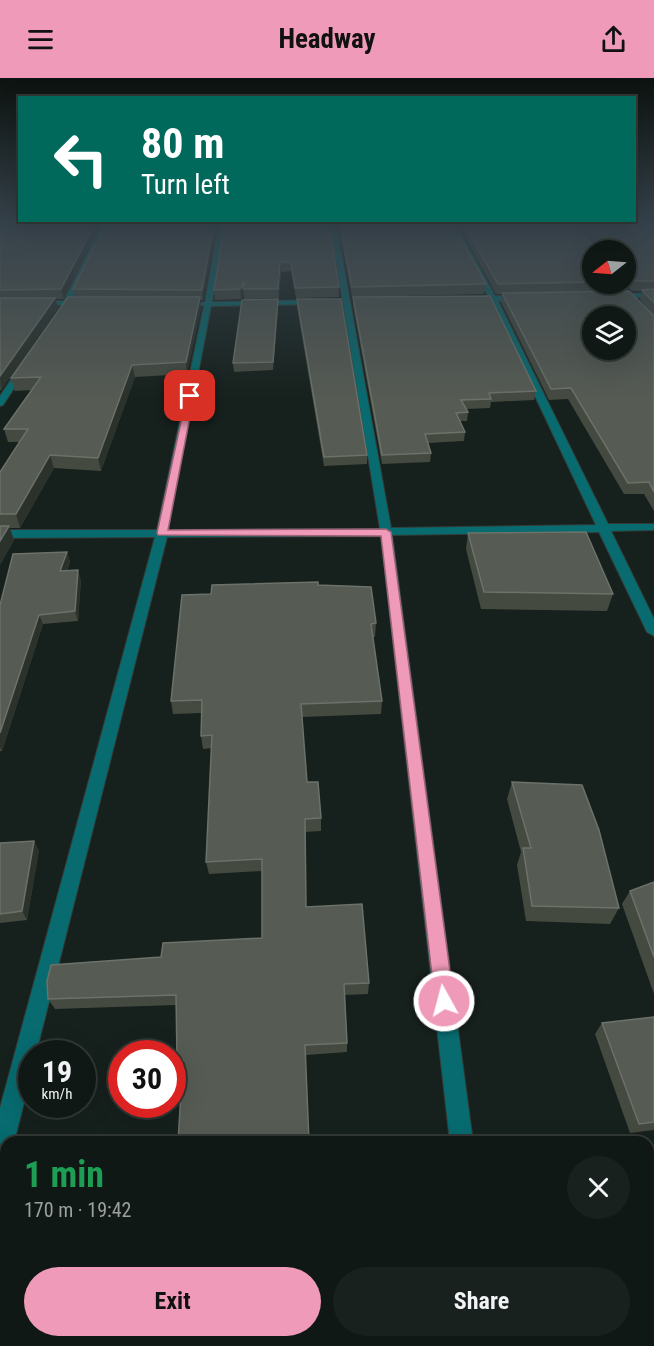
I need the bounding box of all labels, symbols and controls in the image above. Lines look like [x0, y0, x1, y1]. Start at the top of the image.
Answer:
icon: menu [24, 23, 57, 56]
text: Headway [278, 23, 376, 55]
icon: share [597, 23, 630, 56]
text: 80 m [141, 119, 224, 168]
icon: left [42, 120, 120, 198]
text: Turn left [141, 169, 230, 201]
north arrow [582, 240, 636, 294]
map controls [582, 240, 636, 360]
button: layers [582, 306, 636, 360]
pin [164, 370, 215, 421]
icon: arrive [173, 379, 206, 412]
position arrow [412, 969, 476, 1033]
speed limit sign: 30 [108, 1040, 186, 1118]
text: 19 [42, 1054, 72, 1089]
text: km/h [42, 1085, 72, 1103]
text: 1 min [24, 1154, 104, 1196]
button: close [567, 1156, 630, 1219]
text: 170 m · 19:42 [24, 1198, 131, 1222]
button: Exit [24, 1267, 321, 1336]
button: Share [333, 1267, 630, 1336]

